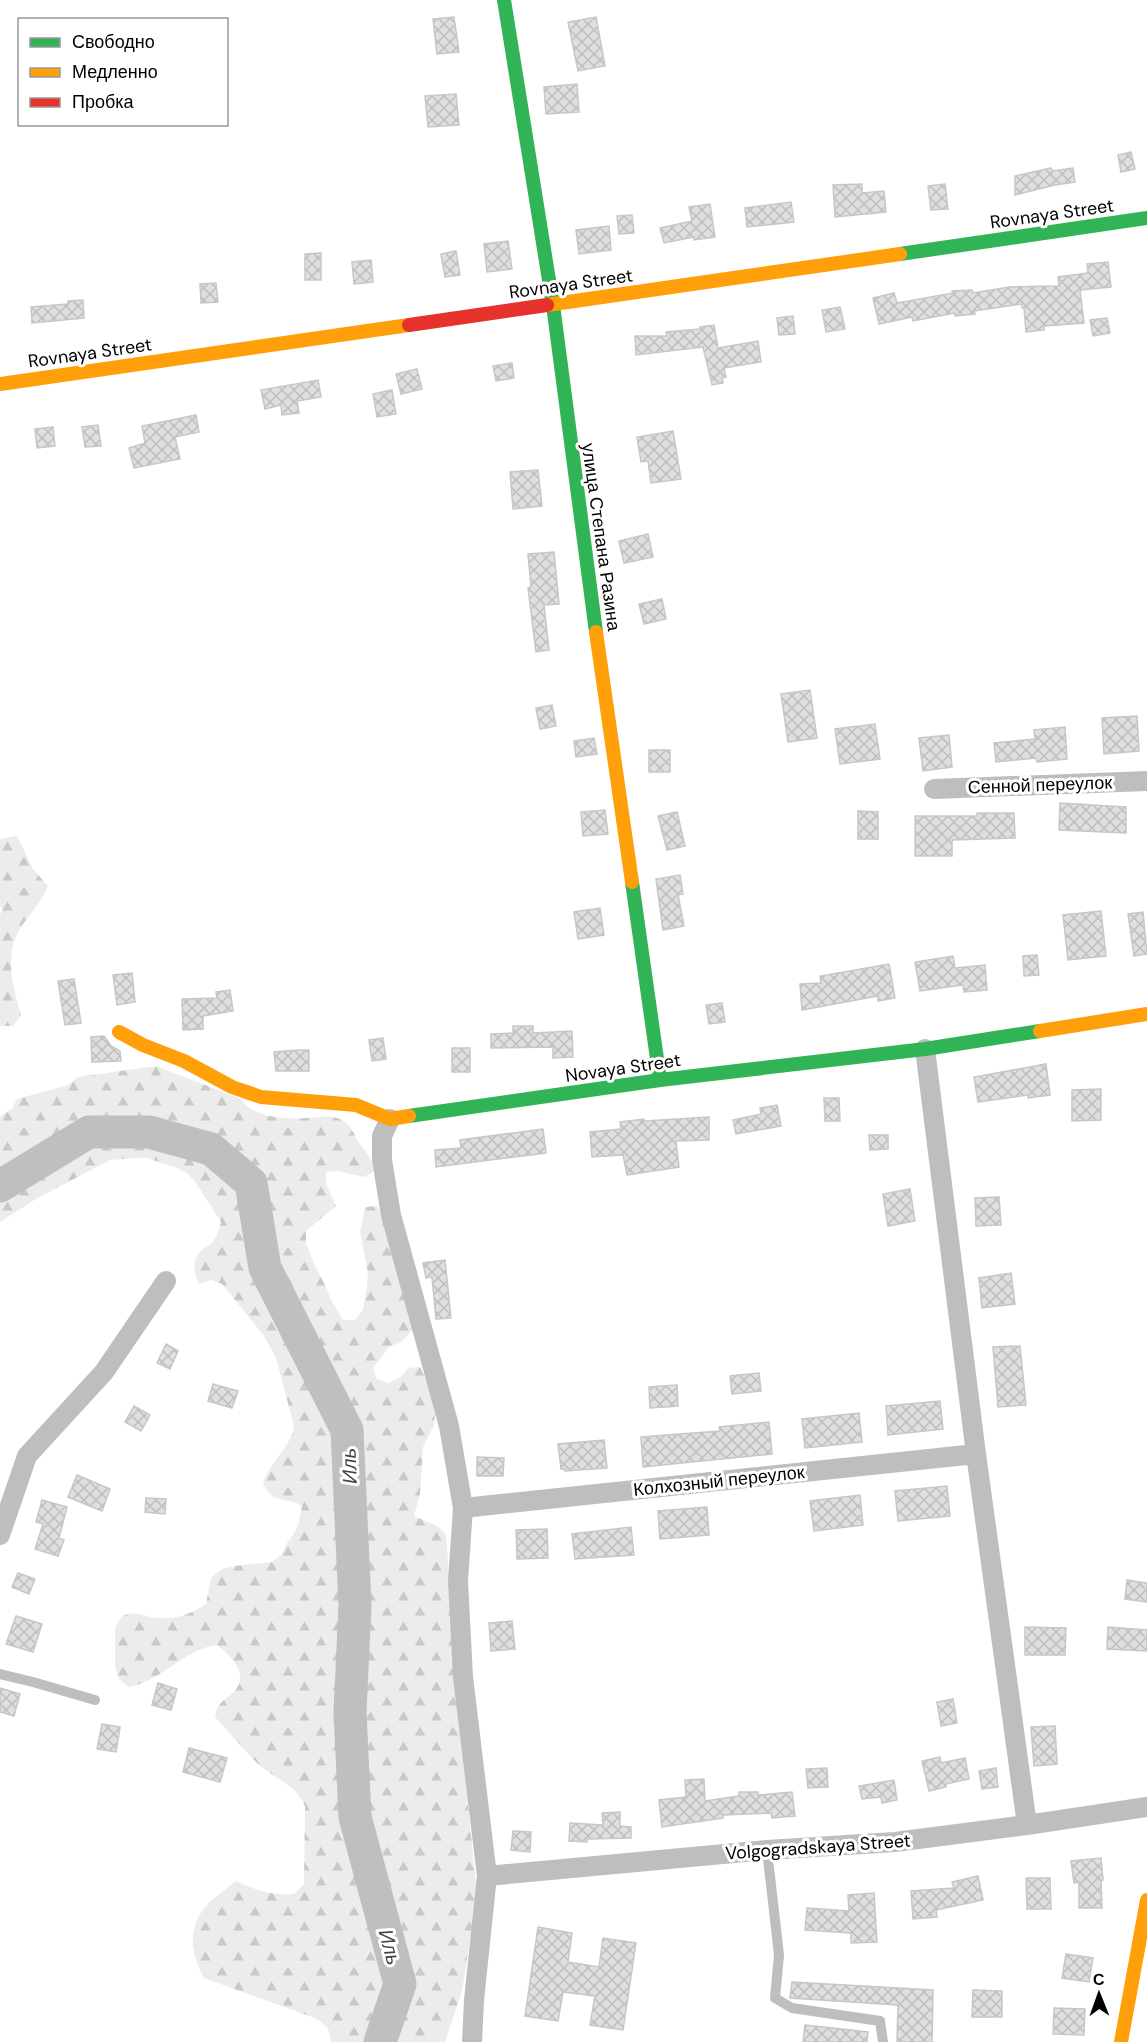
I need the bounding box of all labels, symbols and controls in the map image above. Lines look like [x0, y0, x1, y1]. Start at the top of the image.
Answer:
legend [18, 18, 228, 126]
text: Свободно [72, 30, 155, 54]
text: Медленно [72, 60, 158, 84]
text: Пробка [72, 90, 135, 114]
street label: Rovnaya Street [989, 193, 1115, 235]
street label: Rovnaya Street [508, 263, 634, 305]
street label: Rovnaya Street [27, 332, 153, 374]
street label: улица Степана Разина [576, 442, 626, 633]
street label: Сенной переулок [967, 770, 1113, 800]
street label: Novaya Street [564, 1048, 682, 1088]
water label: Иль [335, 1448, 363, 1484]
street label: Колхозный переулок [632, 1460, 806, 1502]
street label: Volgogradskaya Street [724, 1829, 912, 1865]
water label: Иль [373, 1926, 407, 1968]
north arrow [1069, 1964, 1129, 2024]
text: С [1093, 1969, 1105, 1990]

